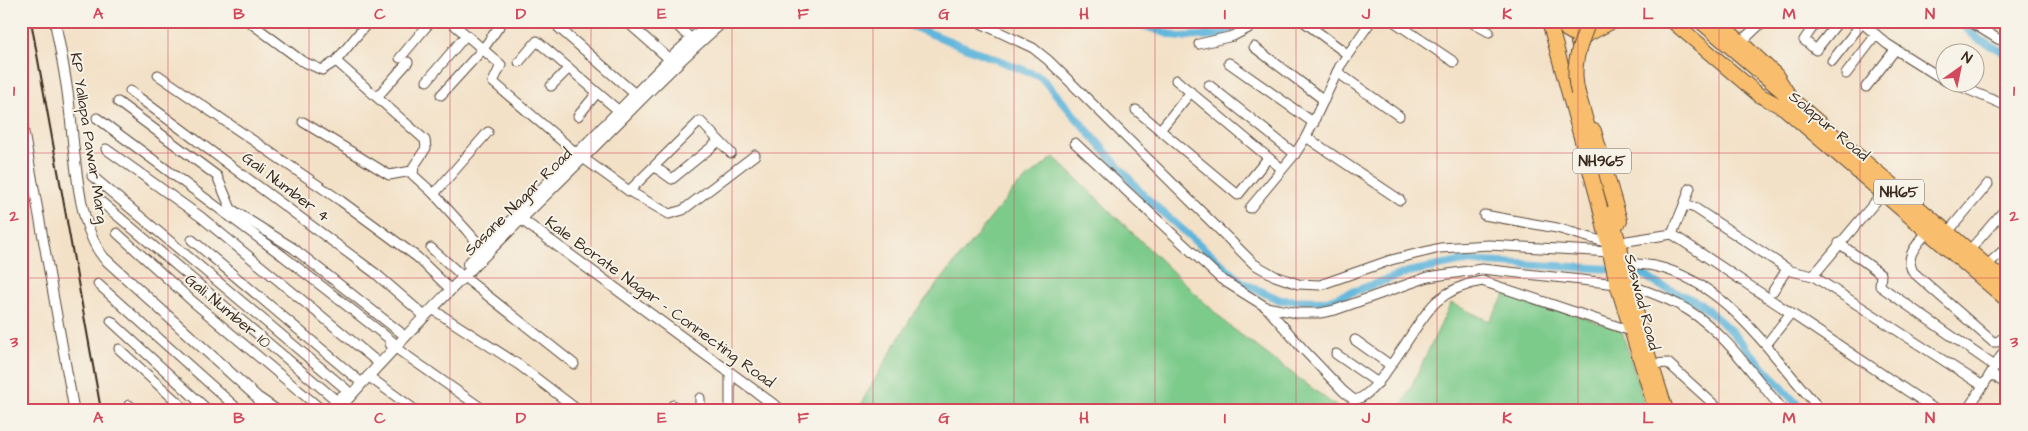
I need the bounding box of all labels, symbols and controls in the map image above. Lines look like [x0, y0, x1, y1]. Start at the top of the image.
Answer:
text: A [93, 3, 104, 25]
text: B [233, 3, 245, 25]
text: C [374, 3, 386, 25]
text: D [516, 3, 527, 25]
text: E [657, 3, 667, 25]
text: F [797, 3, 809, 25]
text: G [938, 3, 950, 25]
text: H [1079, 3, 1089, 25]
text: I [1224, 3, 1226, 25]
text: J [1361, 3, 1371, 25]
text: K [1502, 3, 1512, 25]
text: L [1642, 3, 1654, 25]
text: M [1782, 3, 1796, 25]
text: N [1925, 3, 1935, 25]
north arrow [1936, 42, 1986, 92]
text: N [1957, 47, 1976, 69]
street label: KP Yallapa Pawar Marg [64, 51, 113, 225]
text: 1 [13, 80, 16, 102]
text: 1 [2013, 80, 2016, 102]
street label: Solapur Road [1784, 86, 1874, 166]
street label: Sasane Nagar Road [459, 143, 577, 261]
street label: Gali Number 4 [237, 147, 335, 227]
road number: NH965 [1573, 148, 1631, 174]
road number: NH65 [1874, 180, 1924, 204]
text: 2 [8, 205, 19, 227]
text: 2 [2008, 205, 2019, 227]
street label: Kale Borate Nagar - Connecting Road [540, 211, 779, 394]
street label: Saswad Road [1619, 251, 1665, 353]
street label: Gali Number 10 [180, 268, 276, 354]
text: 3 [9, 331, 19, 353]
text: 3 [2009, 331, 2019, 353]
text: A [93, 407, 104, 429]
text: B [233, 407, 245, 429]
text: C [374, 407, 386, 429]
text: D [516, 407, 527, 429]
text: E [657, 407, 667, 429]
text: F [797, 407, 809, 429]
text: G [938, 407, 950, 429]
text: H [1079, 407, 1089, 429]
text: I [1224, 407, 1226, 429]
text: J [1361, 407, 1371, 429]
text: K [1502, 407, 1512, 429]
text: L [1642, 407, 1654, 429]
text: M [1782, 407, 1796, 429]
text: N [1925, 407, 1935, 429]

